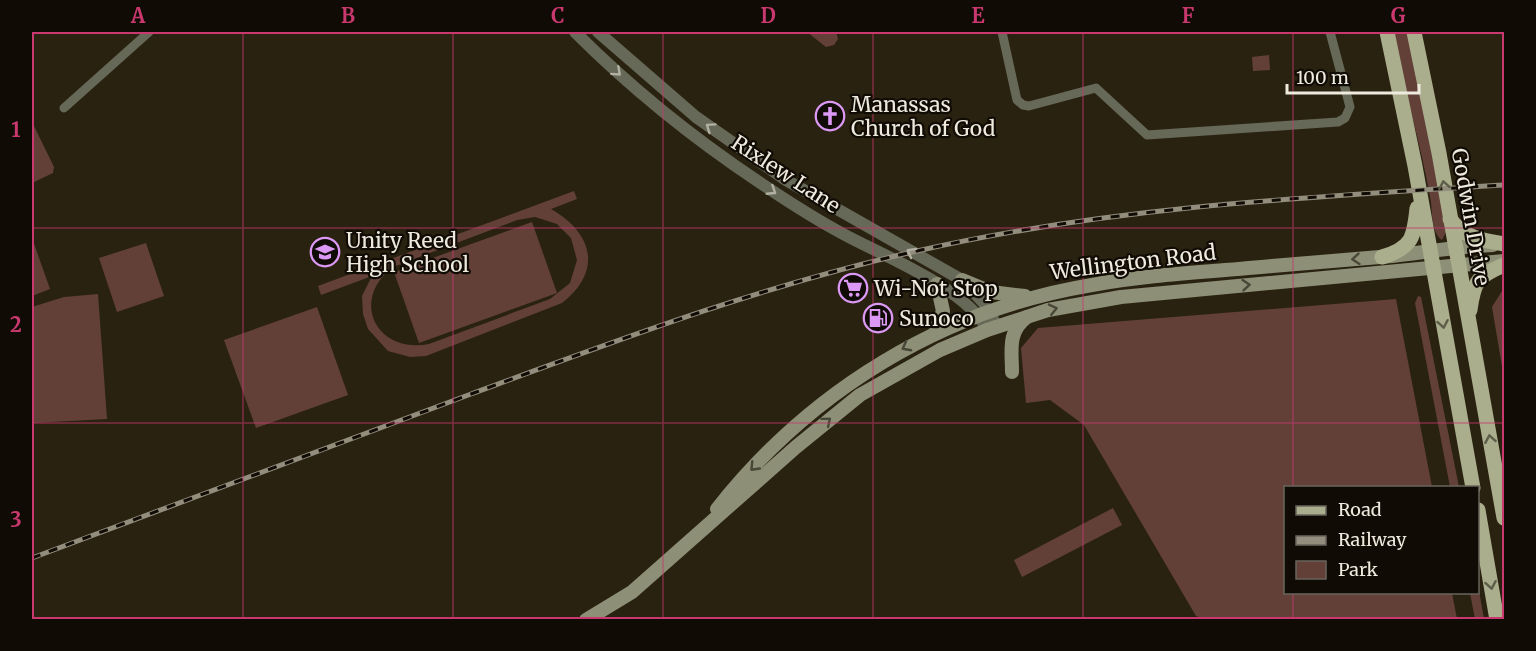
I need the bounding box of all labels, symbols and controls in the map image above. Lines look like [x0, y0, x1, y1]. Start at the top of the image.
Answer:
text: A [130, 3, 146, 28]
text: B [341, 3, 355, 28]
text: C [551, 3, 565, 28]
text: D [760, 3, 776, 28]
text: E [971, 3, 985, 28]
text: F [1182, 3, 1195, 28]
text: G [1391, 3, 1406, 28]
scale bar [1287, 57, 1419, 95]
one-way arrow [611, 65, 621, 76]
text: 100 m [1296, 66, 1349, 89]
place label: Manassas Church of God [851, 91, 996, 142]
church icon: Manassas Church of God [814, 100, 846, 132]
text: 1 [11, 117, 21, 142]
one-way arrow [705, 124, 716, 135]
street label: Rixlew Lane [727, 129, 845, 219]
street label: Godwin Drive [1446, 146, 1496, 288]
one-way arrow [1439, 181, 1451, 190]
one-way arrow [765, 183, 776, 194]
place label: Unity Reed High School [346, 227, 469, 278]
school or university icon: Unity Reed High School [309, 236, 341, 268]
street label: Wellington Road [1047, 238, 1218, 286]
one-way arrow [907, 248, 918, 259]
one-way arrow [1351, 252, 1360, 265]
supermarket icon: Wi-Not Stop [837, 272, 869, 304]
place label: Wi-Not Stop [873, 275, 998, 302]
one-way arrow [1242, 279, 1251, 292]
fuel station icon: Sunoco [862, 302, 894, 334]
one-way arrow [1048, 304, 1058, 317]
place label: Sunoco [899, 305, 974, 332]
text: 2 [10, 312, 22, 337]
one-way arrow [1437, 320, 1449, 329]
one-way arrow [902, 340, 913, 352]
one-way arrow [820, 417, 831, 428]
one-way arrow [1484, 435, 1497, 445]
one-way arrow [750, 460, 761, 471]
legend [1284, 486, 1479, 594]
text: Road [1338, 498, 1382, 521]
text: 3 [10, 507, 22, 532]
text: Railway [1338, 528, 1407, 551]
text: Park [1338, 558, 1379, 581]
one-way arrow [1484, 580, 1497, 590]

